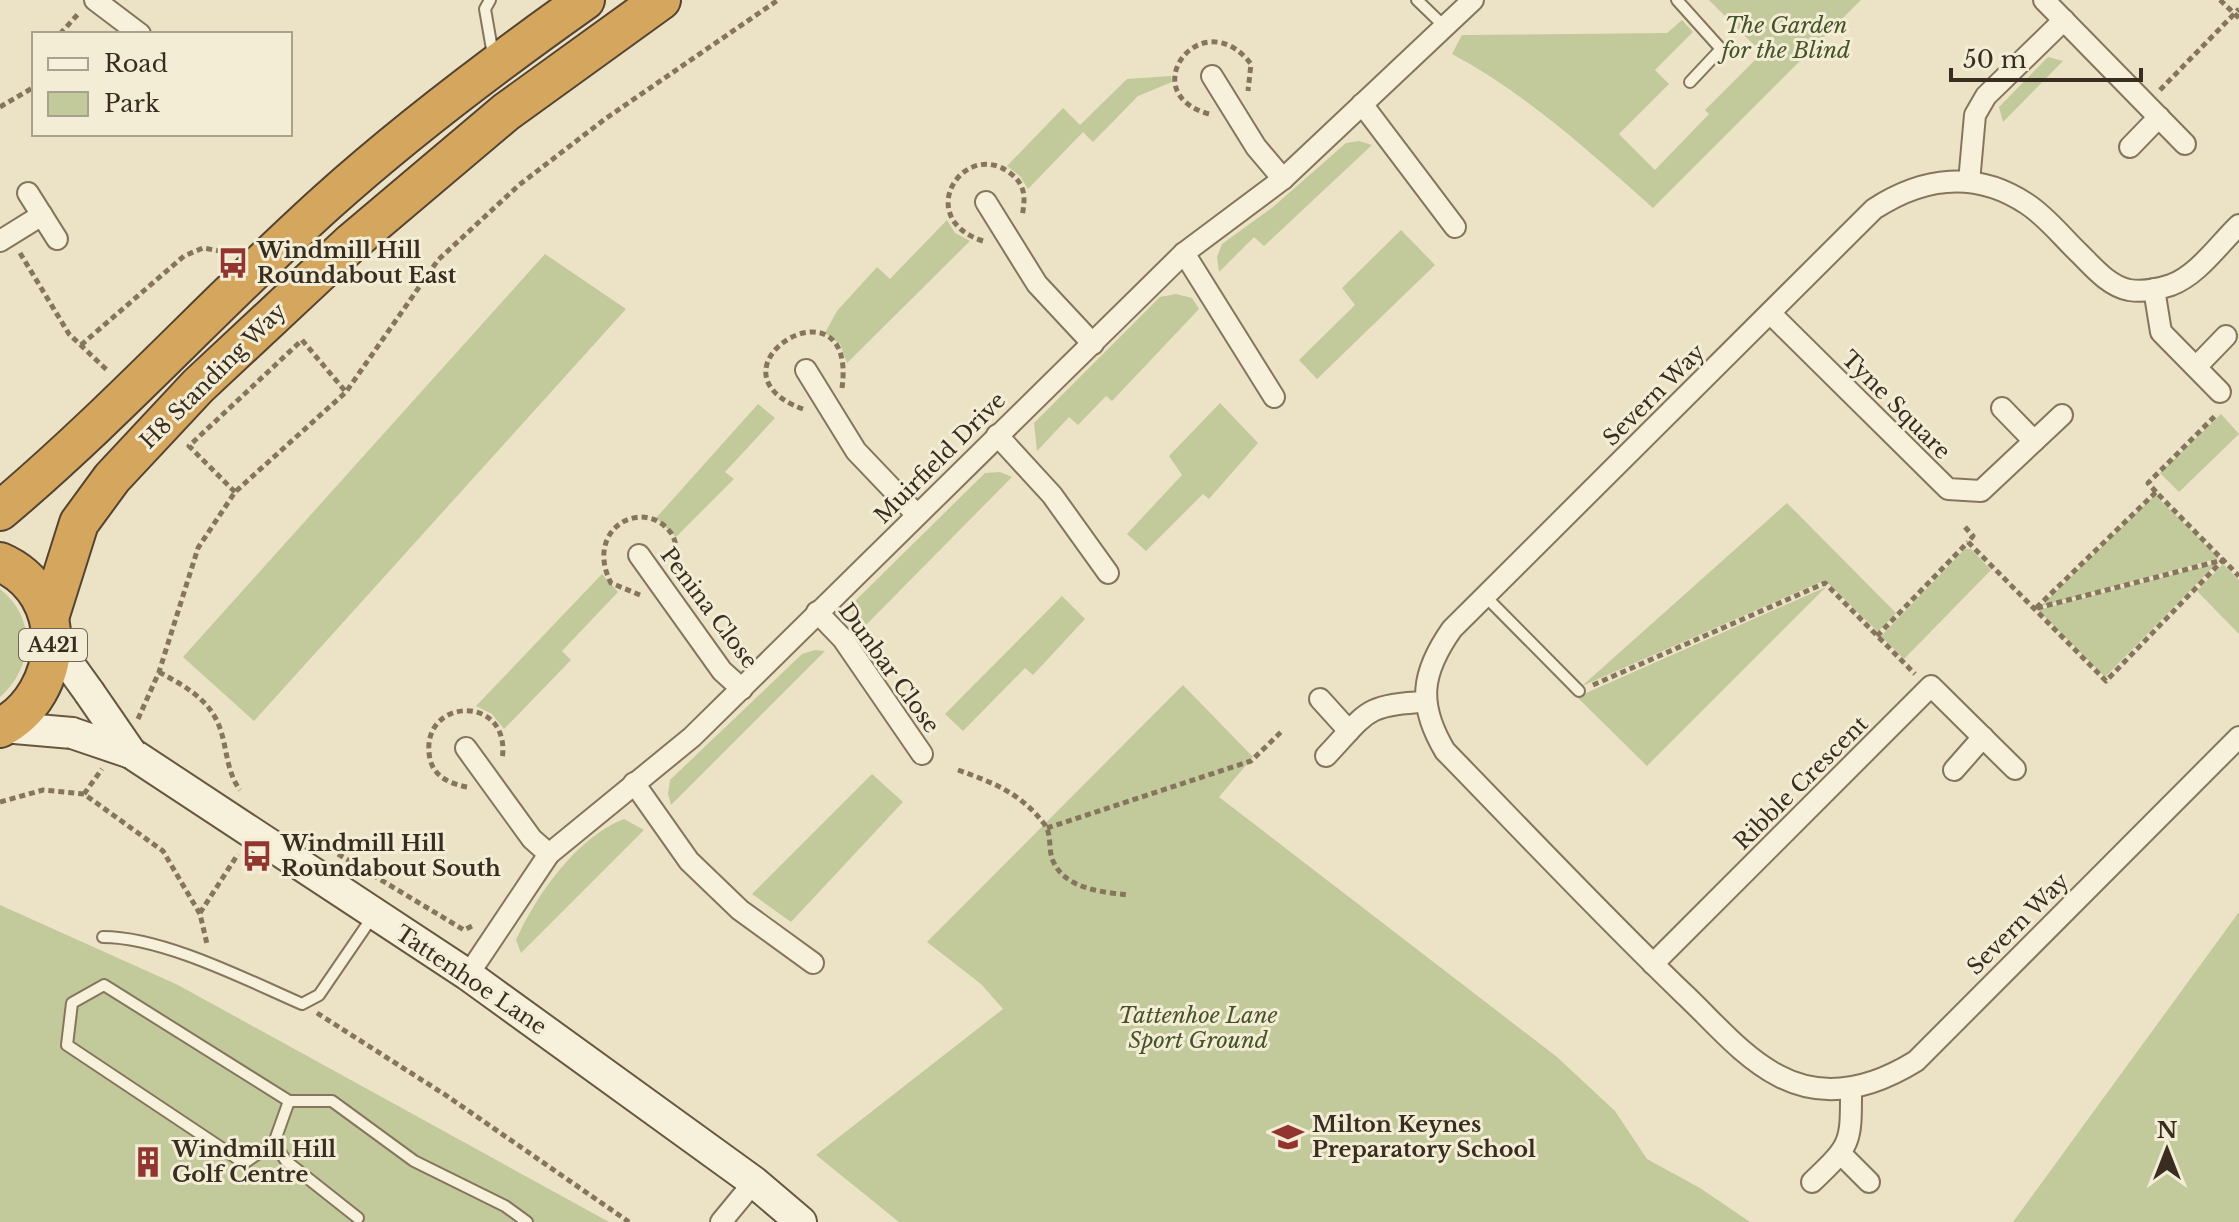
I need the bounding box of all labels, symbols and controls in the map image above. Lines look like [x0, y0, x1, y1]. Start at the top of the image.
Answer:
park label: The Garden for the Blind [1717, 12, 1851, 64]
legend [32, 32, 292, 136]
scale bar [1951, 32, 2141, 82]
text: 50 m [1963, 45, 2027, 74]
text: Road [104, 49, 168, 78]
text: Park [104, 89, 160, 118]
place label: Windmill Hill Roundabout East [256, 237, 457, 289]
bus stop icon: Windmill Hill Roundabout East [216, 246, 250, 280]
street label: H8 Standing Way [134, 297, 292, 455]
street label: Severn Way [1597, 338, 1711, 452]
street label: Tyne Square [1836, 345, 1956, 465]
street label: Muirfield Drive [869, 387, 1011, 529]
street label: Penina Close [655, 542, 763, 674]
street label: Dunbar Close [833, 598, 945, 738]
road number: A421 [19, 629, 87, 661]
street label: Ribble Crescent [1729, 710, 1874, 855]
place label: Windmill Hill Roundabout South [280, 830, 501, 882]
bus stop icon: Windmill Hill Roundabout South [240, 839, 274, 873]
street label: Severn Way [1961, 867, 2075, 981]
street label: Tattenhoe Lane [390, 919, 552, 1041]
park label: Tattenhoe Lane Sport Ground [1118, 1002, 1278, 1054]
north arrow [2127, 1110, 2207, 1190]
place label: Milton Keynes Preparatory School [1312, 1111, 1536, 1163]
text: N [2157, 1117, 2178, 1144]
school or university icon: Milton Keynes Preparatory School [1271, 1120, 1305, 1154]
place label: Windmill Hill Golf Centre [171, 1136, 336, 1188]
building icon: Windmill Hill Golf Centre [131, 1145, 165, 1179]

